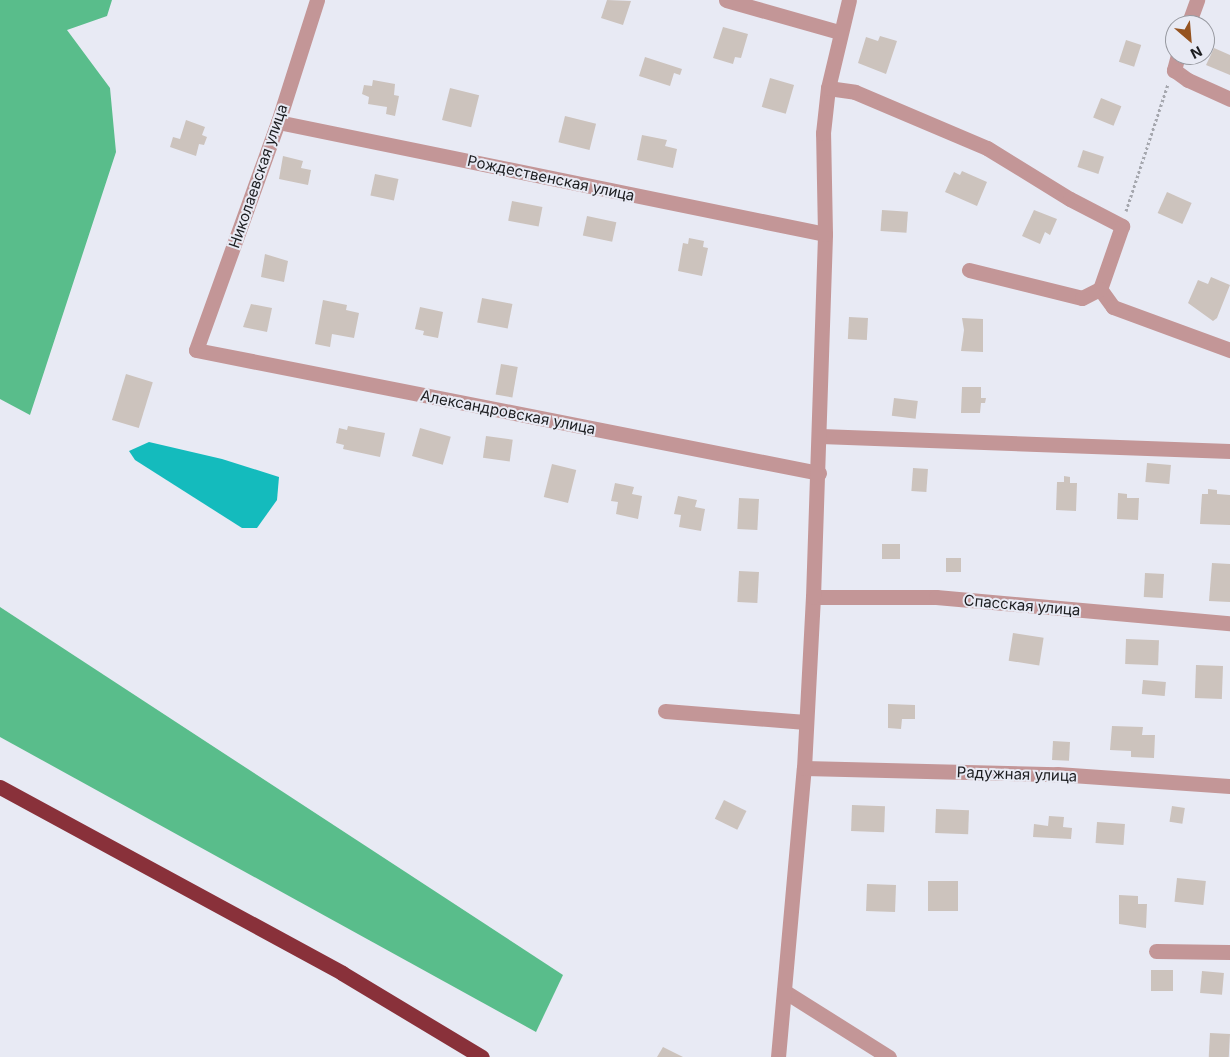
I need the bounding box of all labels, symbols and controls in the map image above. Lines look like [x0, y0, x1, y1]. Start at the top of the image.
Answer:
north arrow [1165, 15, 1215, 65]
text: N [1188, 43, 1205, 63]
street label: Николаевская улица [225, 102, 291, 250]
street label: Рождественская улица [466, 151, 636, 205]
street label: Александровская улица [419, 386, 597, 438]
street label: Спасская улица [963, 591, 1081, 619]
street label: Радужная улица [956, 763, 1078, 785]

